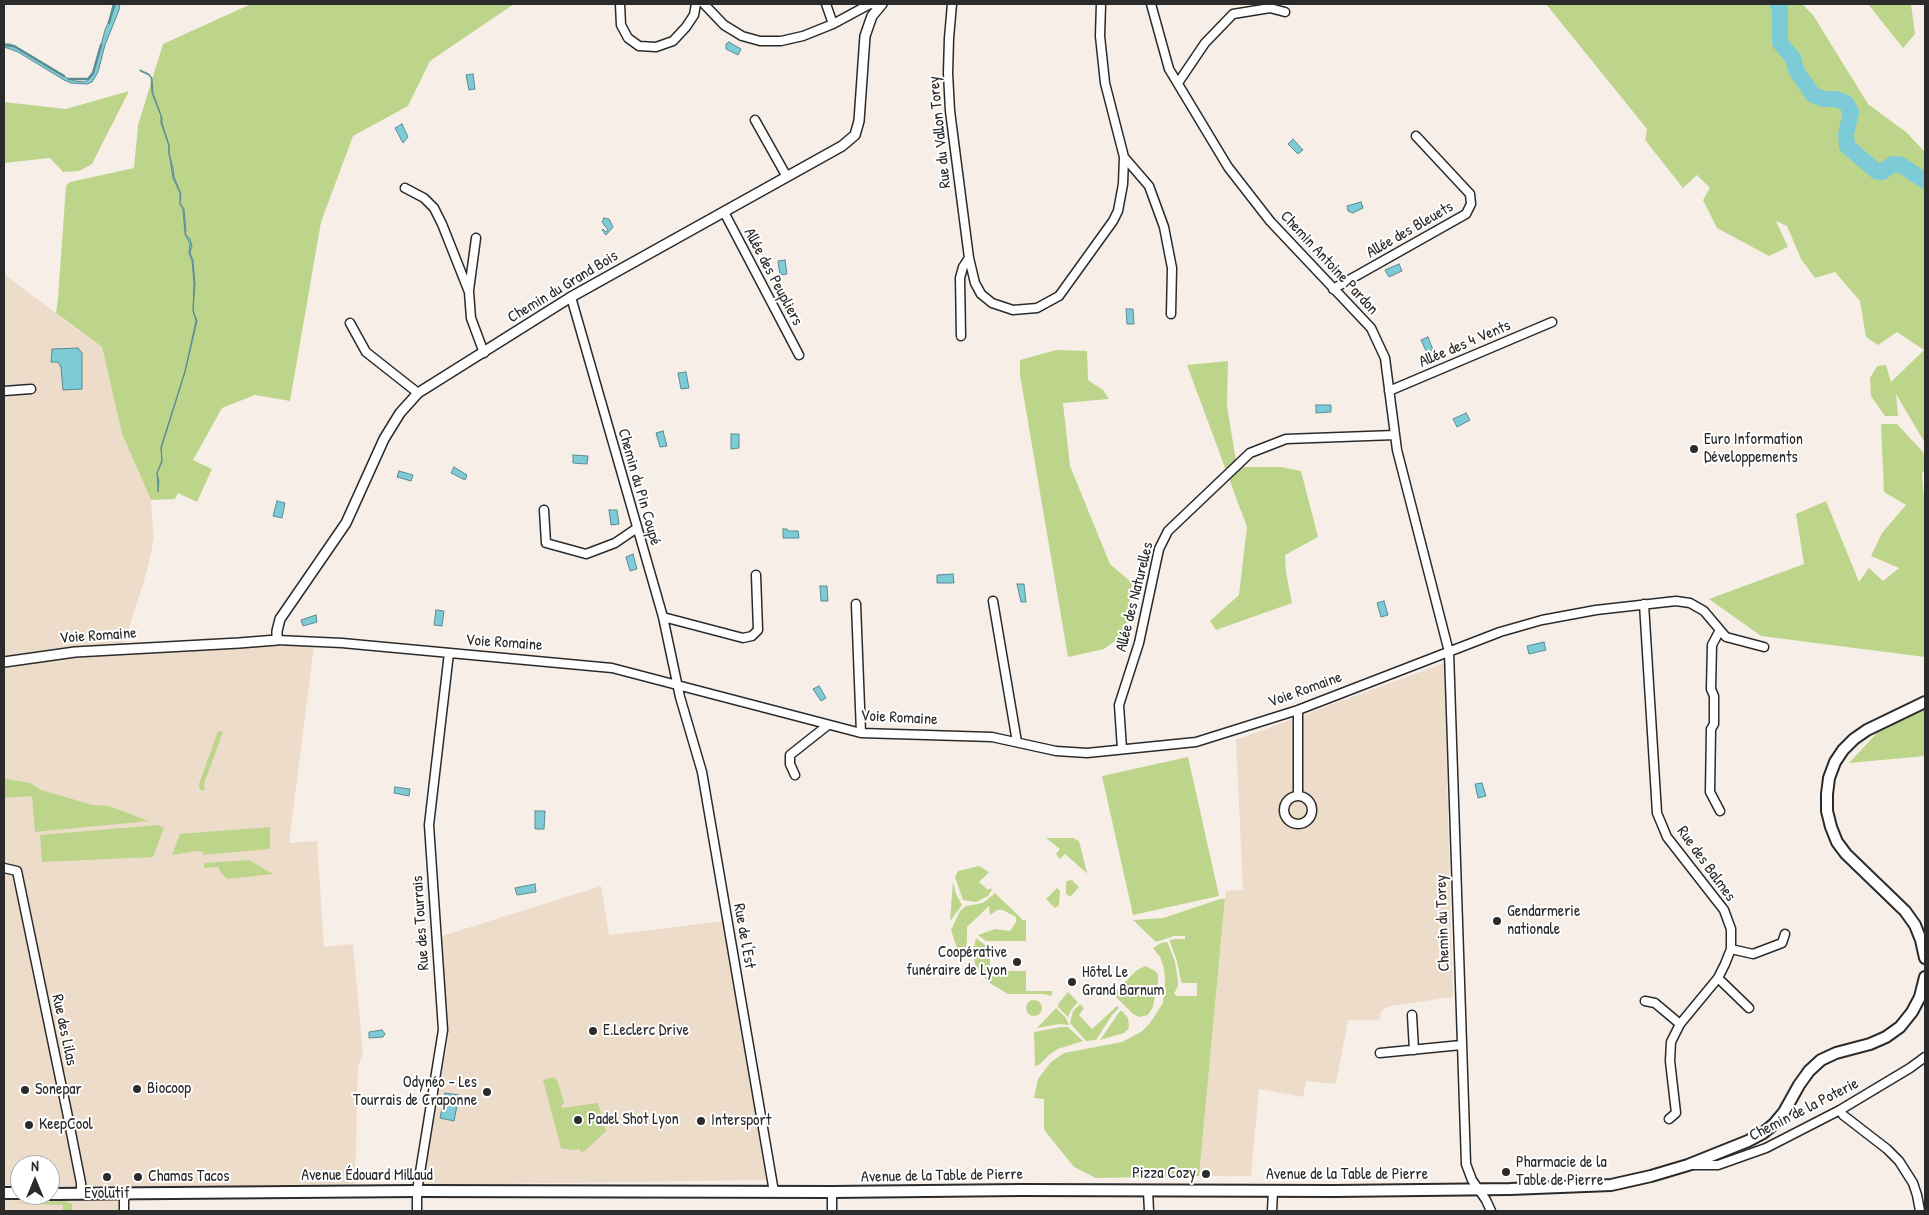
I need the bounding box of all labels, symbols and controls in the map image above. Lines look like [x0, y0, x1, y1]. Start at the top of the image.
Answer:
street label: Rue du Vallon Torey [925, 75, 955, 189]
street label: Allée des Bleuets [1363, 198, 1457, 262]
street label: Chemin Antoine Pardon [1276, 207, 1382, 319]
street label: Allée des Peupliers [739, 225, 807, 329]
street label: Chemin du Grand Bois [504, 247, 622, 327]
street label: Allée des 4 Vents [1416, 316, 1514, 372]
street label: Chemin du Pin Coupé [613, 426, 665, 548]
place label: Euro Information Développements [1704, 430, 1803, 468]
marker: Euro Information Développements [1688, 443, 1700, 455]
street label: Allée des Naturelles [1112, 540, 1158, 654]
street label: Voie Romaine [59, 624, 137, 648]
street label: Voie Romaine [465, 631, 543, 655]
street label: Voie Romaine [1265, 668, 1345, 712]
street label: Voie Romaine [860, 706, 938, 730]
street label: Rue des Balmes [1672, 823, 1740, 905]
street label: Chemin du Torey [1432, 874, 1454, 972]
street label: Rue des Tourrais [408, 875, 434, 971]
street label: Rue de l'Est [729, 902, 759, 970]
place label: Gendarmerie nationale [1507, 902, 1580, 940]
marker: Gendarmerie nationale [1491, 915, 1503, 927]
place label: Coopérative funéraire de Lyon [906, 943, 1007, 981]
marker: Coopérative funéraire de Lyon [1011, 956, 1023, 968]
place label: Hôtel Le Grand Barnum [1082, 963, 1164, 1001]
marker: Hôtel Le Grand Barnum [1066, 976, 1078, 988]
street label: Rue des Lilas [47, 993, 81, 1067]
place label: E.Leclerc Drive [603, 1021, 689, 1041]
marker: E.Leclerc Drive [587, 1025, 599, 1037]
place label: Odynéo - Les Tourrais de Craponne [353, 1073, 477, 1111]
street label: Chemin de la Poterie [1746, 1074, 1862, 1146]
place label: Biocoop [147, 1079, 191, 1099]
place label: Sonepar [35, 1080, 82, 1100]
marker: Biocoop [131, 1083, 143, 1095]
marker: Sonepar [19, 1084, 31, 1096]
marker: Odynéo - Les Tourrais de Craponne [481, 1086, 493, 1098]
place label: Padel Shot Lyon [588, 1110, 679, 1130]
place label: Intersport [711, 1111, 771, 1131]
marker: Padel Shot Lyon [572, 1114, 584, 1126]
place label: KeepCool [39, 1115, 93, 1135]
marker: Intersport [695, 1115, 707, 1127]
marker: KeepCool [23, 1119, 35, 1131]
place label: Pharmacie de la Table de Pierre [1516, 1153, 1607, 1191]
north arrow [10, 1155, 60, 1205]
text: N [31, 1156, 39, 1175]
place label: Pizza Cozy [1132, 1164, 1196, 1184]
street label: Avenue de la Table de Pierre [861, 1165, 1023, 1187]
street label: Avenue de la Table de Pierre [1266, 1165, 1428, 1185]
street label: Avenue Édouard Millaud [301, 1166, 433, 1186]
marker: Pharmacie de la Table de Pierre [1500, 1166, 1512, 1178]
place label: Chamas Tacos [148, 1167, 229, 1187]
marker: Pizza Cozy [1200, 1168, 1212, 1180]
marker: Evolutif [101, 1171, 113, 1183]
marker: Chamas Tacos [132, 1171, 144, 1183]
place label: Evolutif [84, 1184, 130, 1204]

